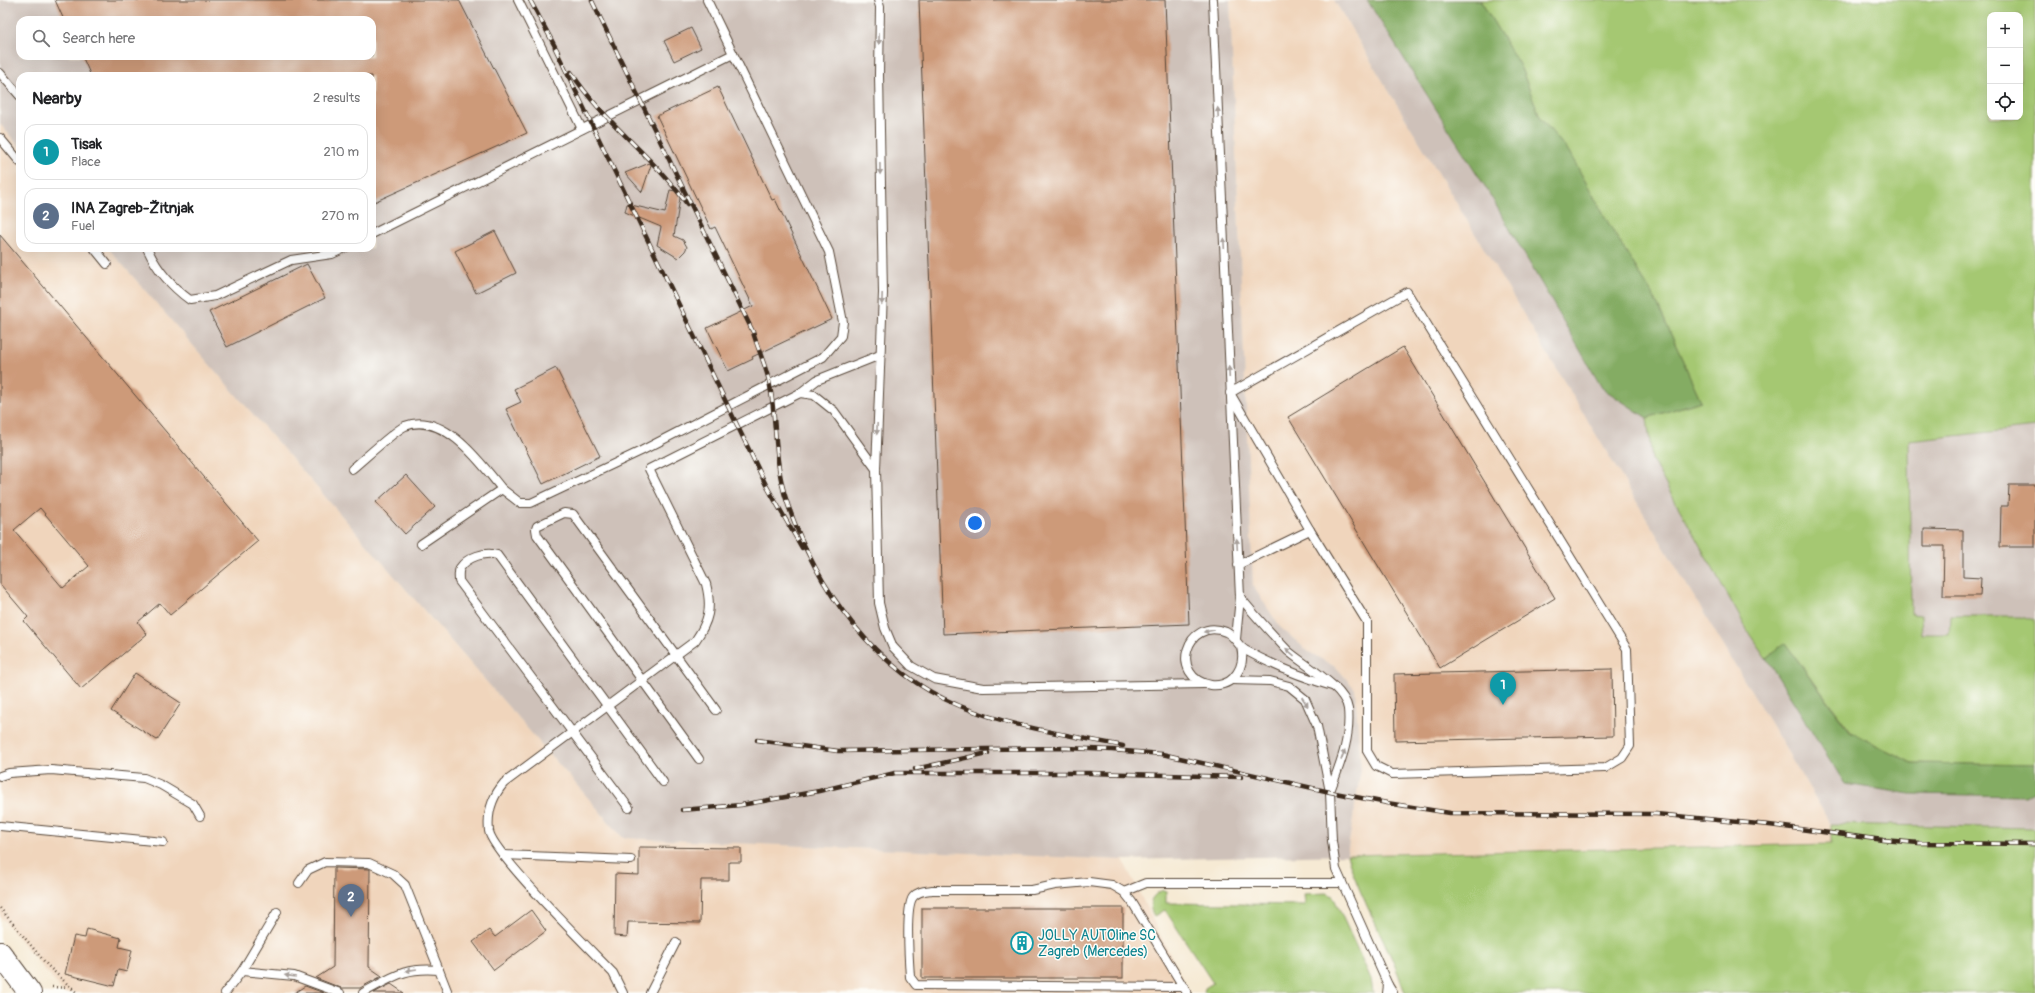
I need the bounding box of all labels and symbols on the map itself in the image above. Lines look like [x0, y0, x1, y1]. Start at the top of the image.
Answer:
one-way arrow [876, 33, 882, 46]
one-way arrow [1214, 107, 1221, 119]
one-way arrow [877, 163, 884, 175]
one-way arrow [1220, 237, 1227, 249]
one-way arrow [879, 293, 886, 305]
one-way arrow [1226, 366, 1233, 378]
one-way arrow [874, 423, 880, 436]
your location [965, 513, 985, 533]
one-way arrow [1234, 537, 1240, 550]
one-way arrow [1203, 628, 1216, 634]
one-way arrow [1285, 647, 1295, 656]
pin: 1 [1490, 672, 1516, 705]
one-way arrow [1301, 697, 1309, 707]
one-way arrow [1341, 749, 1347, 761]
pin: 2 [338, 884, 364, 917]
place label: JOLLY AUTOline SC Zagreb (Mercedes) [1038, 927, 1156, 960]
building icon: JOLLY AUTOline SC Zagreb (Mercedes) [1009, 930, 1035, 956]
one-way arrow [404, 967, 417, 973]
one-way arrow [284, 973, 296, 979]

